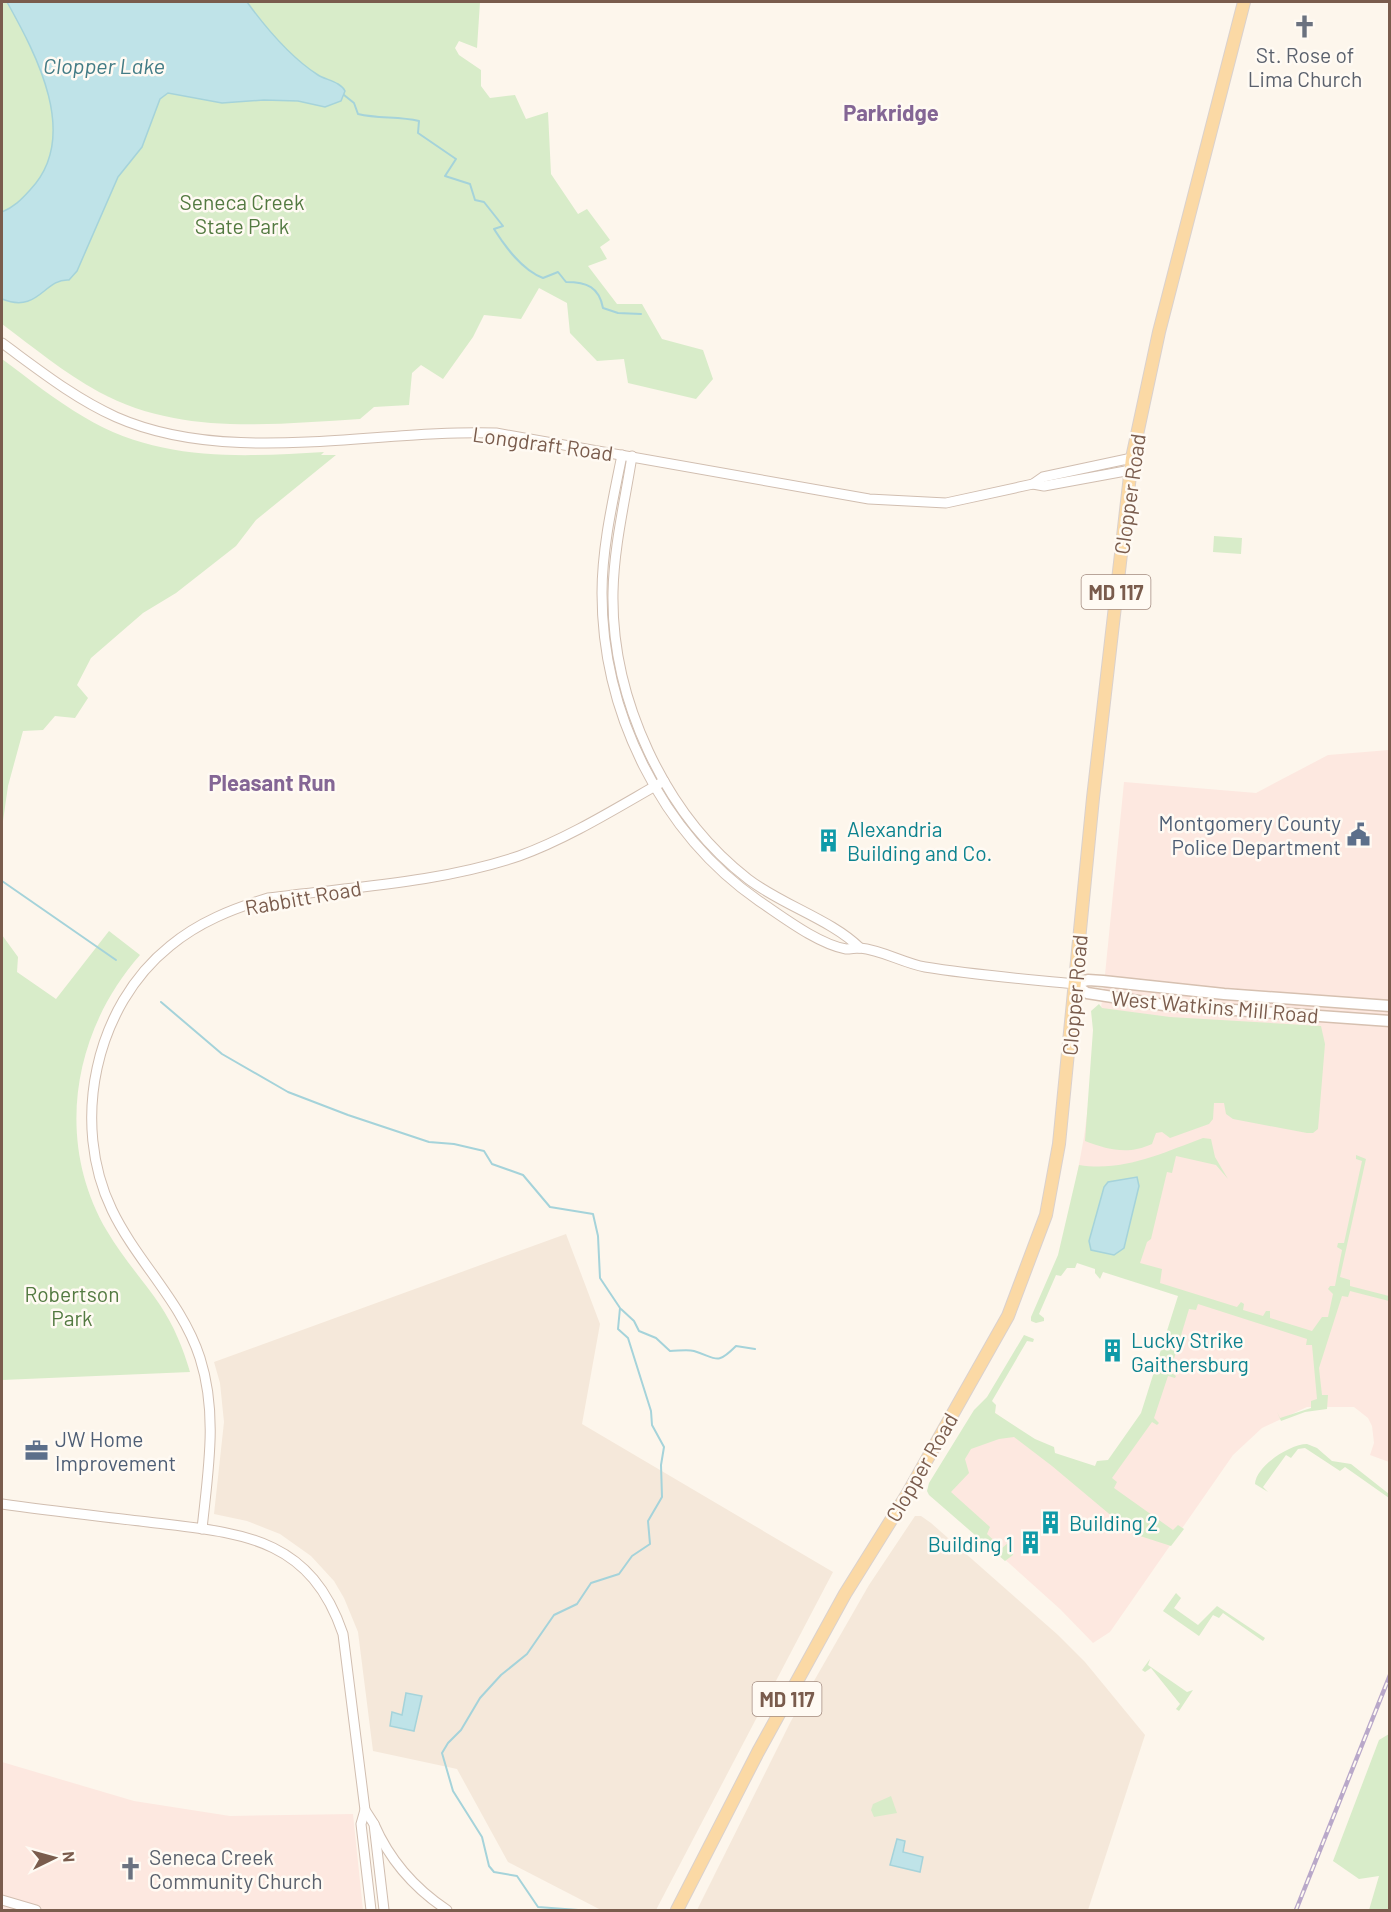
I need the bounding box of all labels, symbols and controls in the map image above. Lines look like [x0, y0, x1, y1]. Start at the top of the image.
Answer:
church icon: St. Rose of Lima Church [1292, 13, 1318, 39]
place label: St. Rose of Lima Church [1248, 42, 1362, 91]
water label: Clopper Lake [43, 52, 165, 78]
district label: Parkridge [843, 99, 939, 125]
park label: Seneca Creek State Park [180, 189, 304, 238]
street label: Longdraft Road [471, 421, 615, 465]
street label: Clopper Road [1108, 432, 1150, 556]
road number: MD 117 [1082, 575, 1150, 609]
district label: Pleasant Run [208, 769, 336, 795]
place label: Montgomery County Police Department [1158, 810, 1341, 859]
place label: Alexandria Building and Co. [847, 816, 992, 865]
public building icon: Montgomery County Police Department [1346, 821, 1372, 847]
building icon: Alexandria Building and Co. [816, 827, 842, 853]
street label: Rabbitt Road [243, 874, 363, 920]
street label: Clopper Road [1056, 933, 1092, 1057]
street label: West Watkins Mill Road [1110, 984, 1320, 1028]
park label: Robertson Park [24, 1281, 120, 1330]
place label: Lucky Strike Gaithersburg [1131, 1327, 1249, 1376]
building icon: Lucky Strike Gaithersburg [1100, 1338, 1126, 1364]
street label: Clopper Road [880, 1408, 962, 1526]
place label: JW Home Improvement [55, 1426, 176, 1475]
office icon: JW Home Improvement [24, 1437, 50, 1463]
building icon: Building 2 [1038, 1509, 1064, 1535]
place label: Building 2 [1069, 1510, 1158, 1535]
building icon: Building 1 [1018, 1530, 1044, 1556]
place label: Building 1 [928, 1531, 1013, 1556]
road number: MD 117 [752, 1682, 822, 1716]
north arrow [24, 1828, 84, 1888]
place label: Seneca Creek Community Church [149, 1844, 322, 1893]
text: N [60, 1851, 79, 1863]
church icon: Seneca Creek Community Church [118, 1855, 144, 1881]

